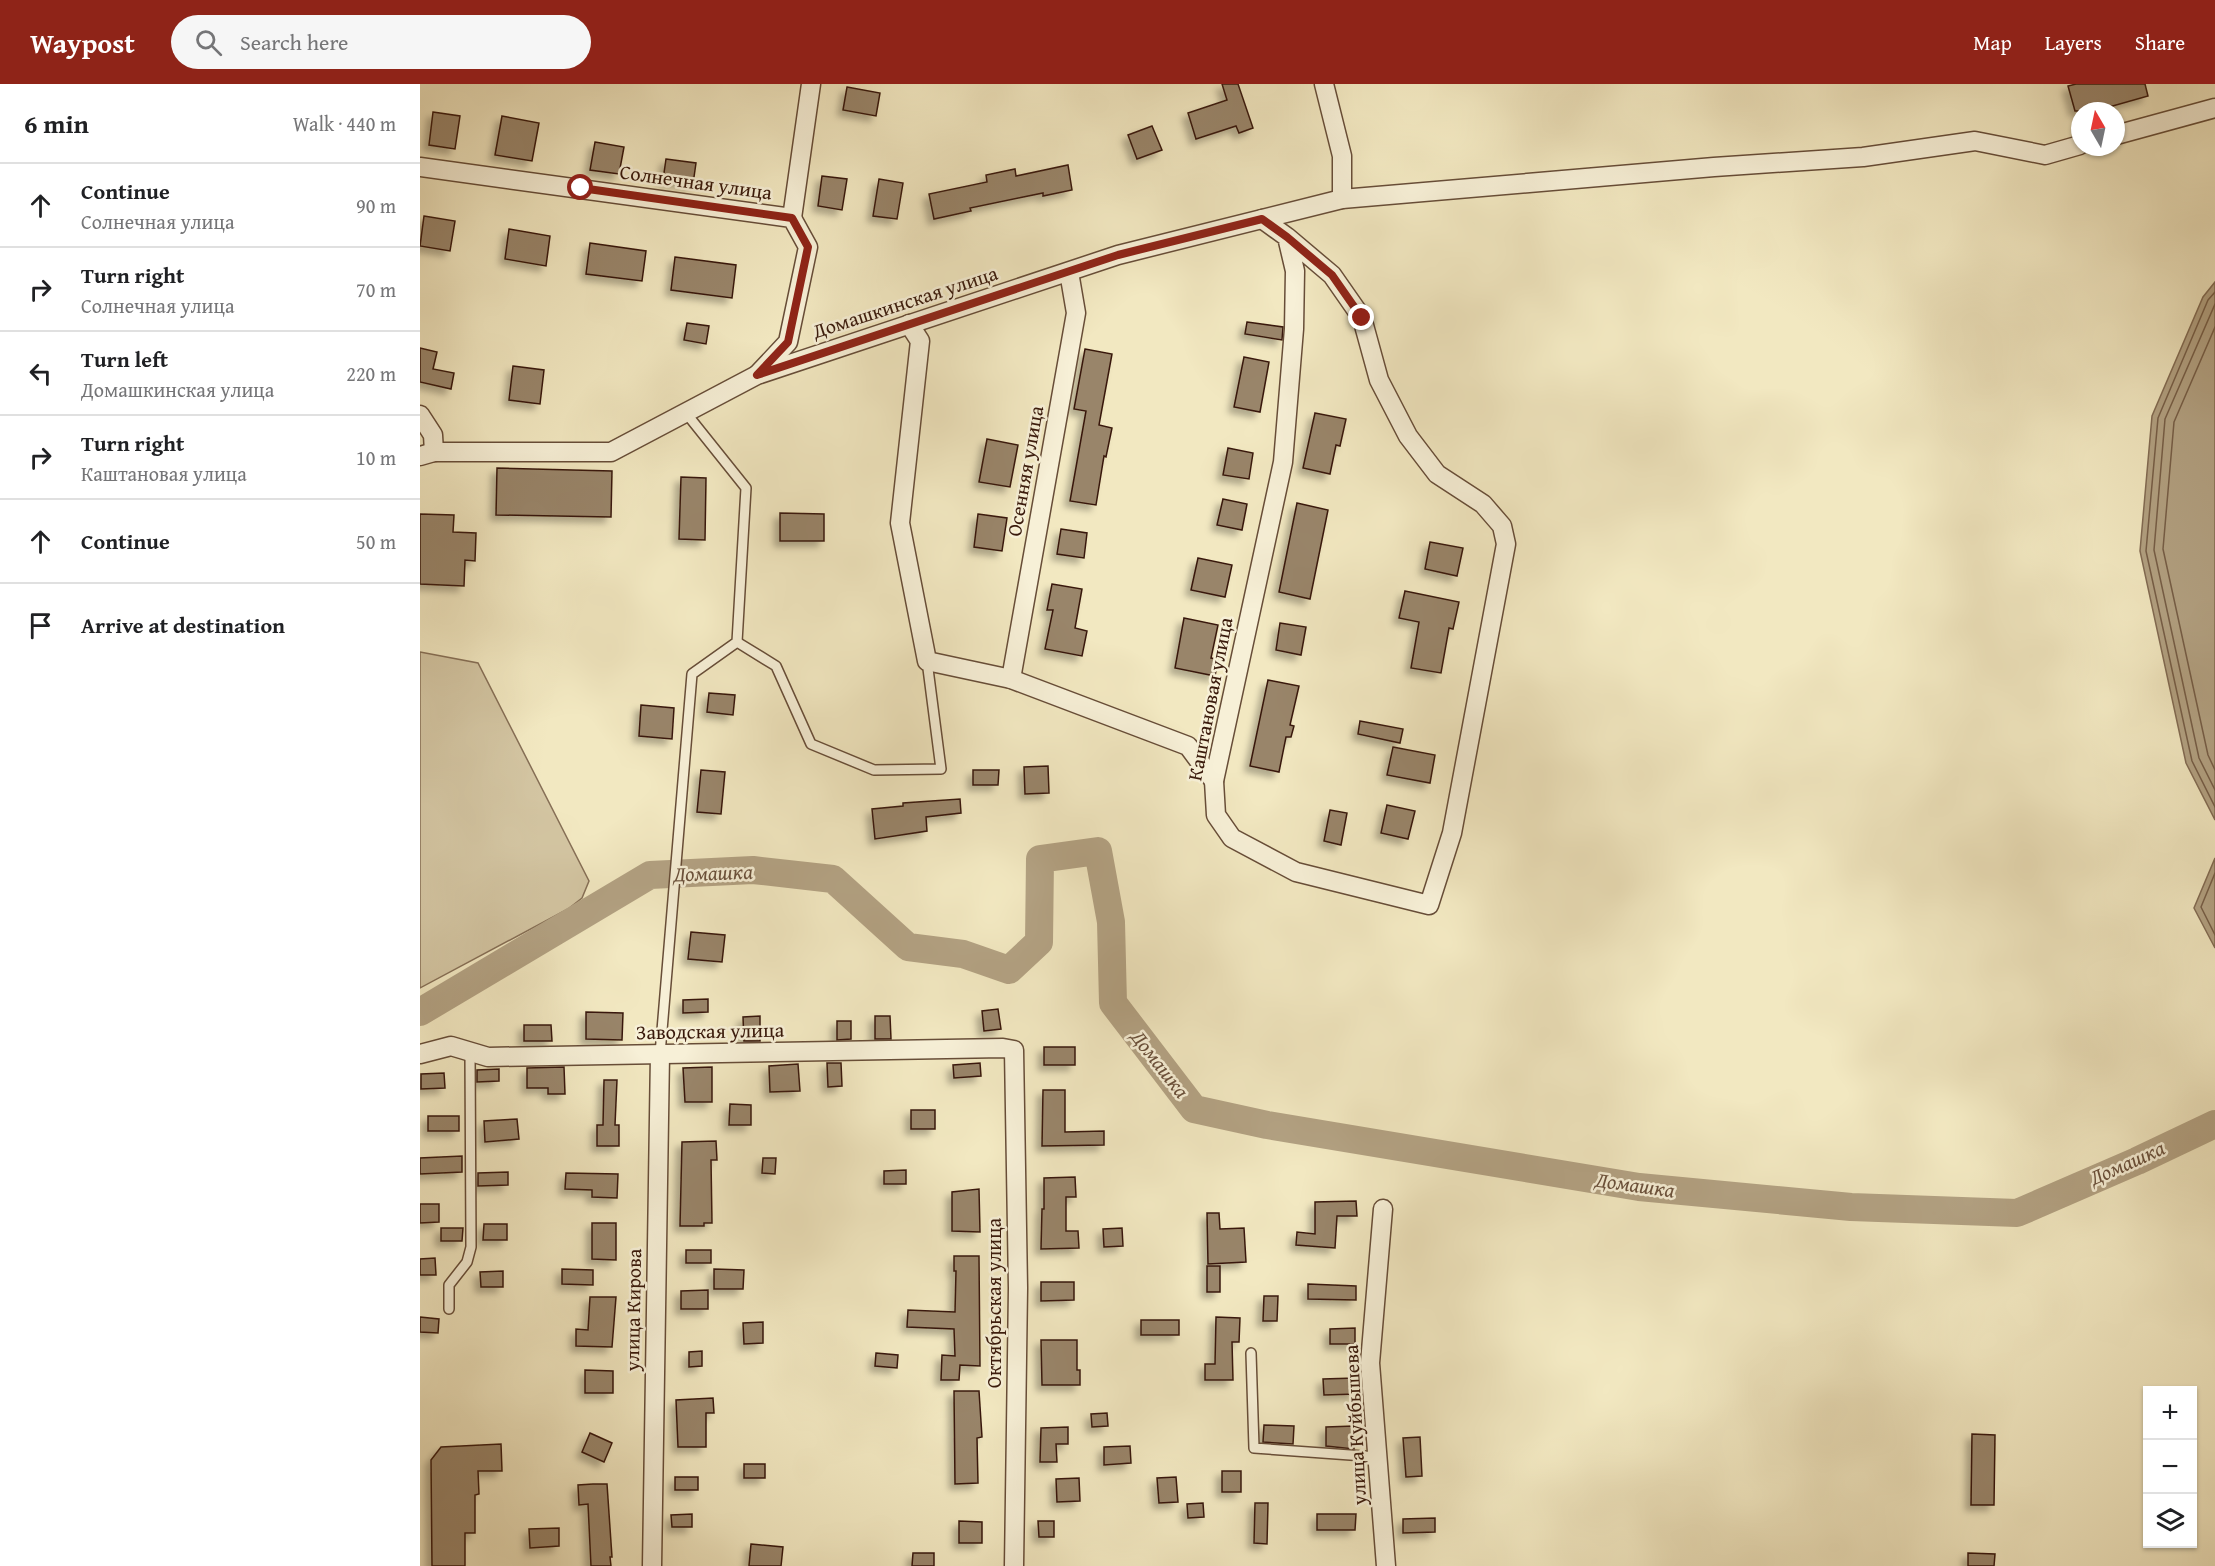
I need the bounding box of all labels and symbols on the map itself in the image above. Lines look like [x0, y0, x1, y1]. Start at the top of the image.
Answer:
north arrow [2071, 102, 2125, 156]
street label: Солнечная улица [618, 156, 775, 207]
route start [567, 174, 593, 200]
street label: Домашкинская улица [808, 258, 1002, 345]
route end [1348, 304, 1374, 330]
street label: Осенняя улица [999, 403, 1050, 539]
street label: Каштановая улица [1179, 614, 1240, 783]
water label: Домашка [672, 856, 754, 889]
street label: Заводская улица [636, 1015, 785, 1046]
water label: Домашка [1123, 1022, 1197, 1105]
water label: Домашка [2083, 1132, 2170, 1193]
water label: Домашка [1592, 1163, 1677, 1205]
street label: Октябрьская улица [979, 1217, 1008, 1388]
street label: улица Кирова [617, 1248, 648, 1373]
street label: улица Куйбышева [1336, 1344, 1373, 1507]

